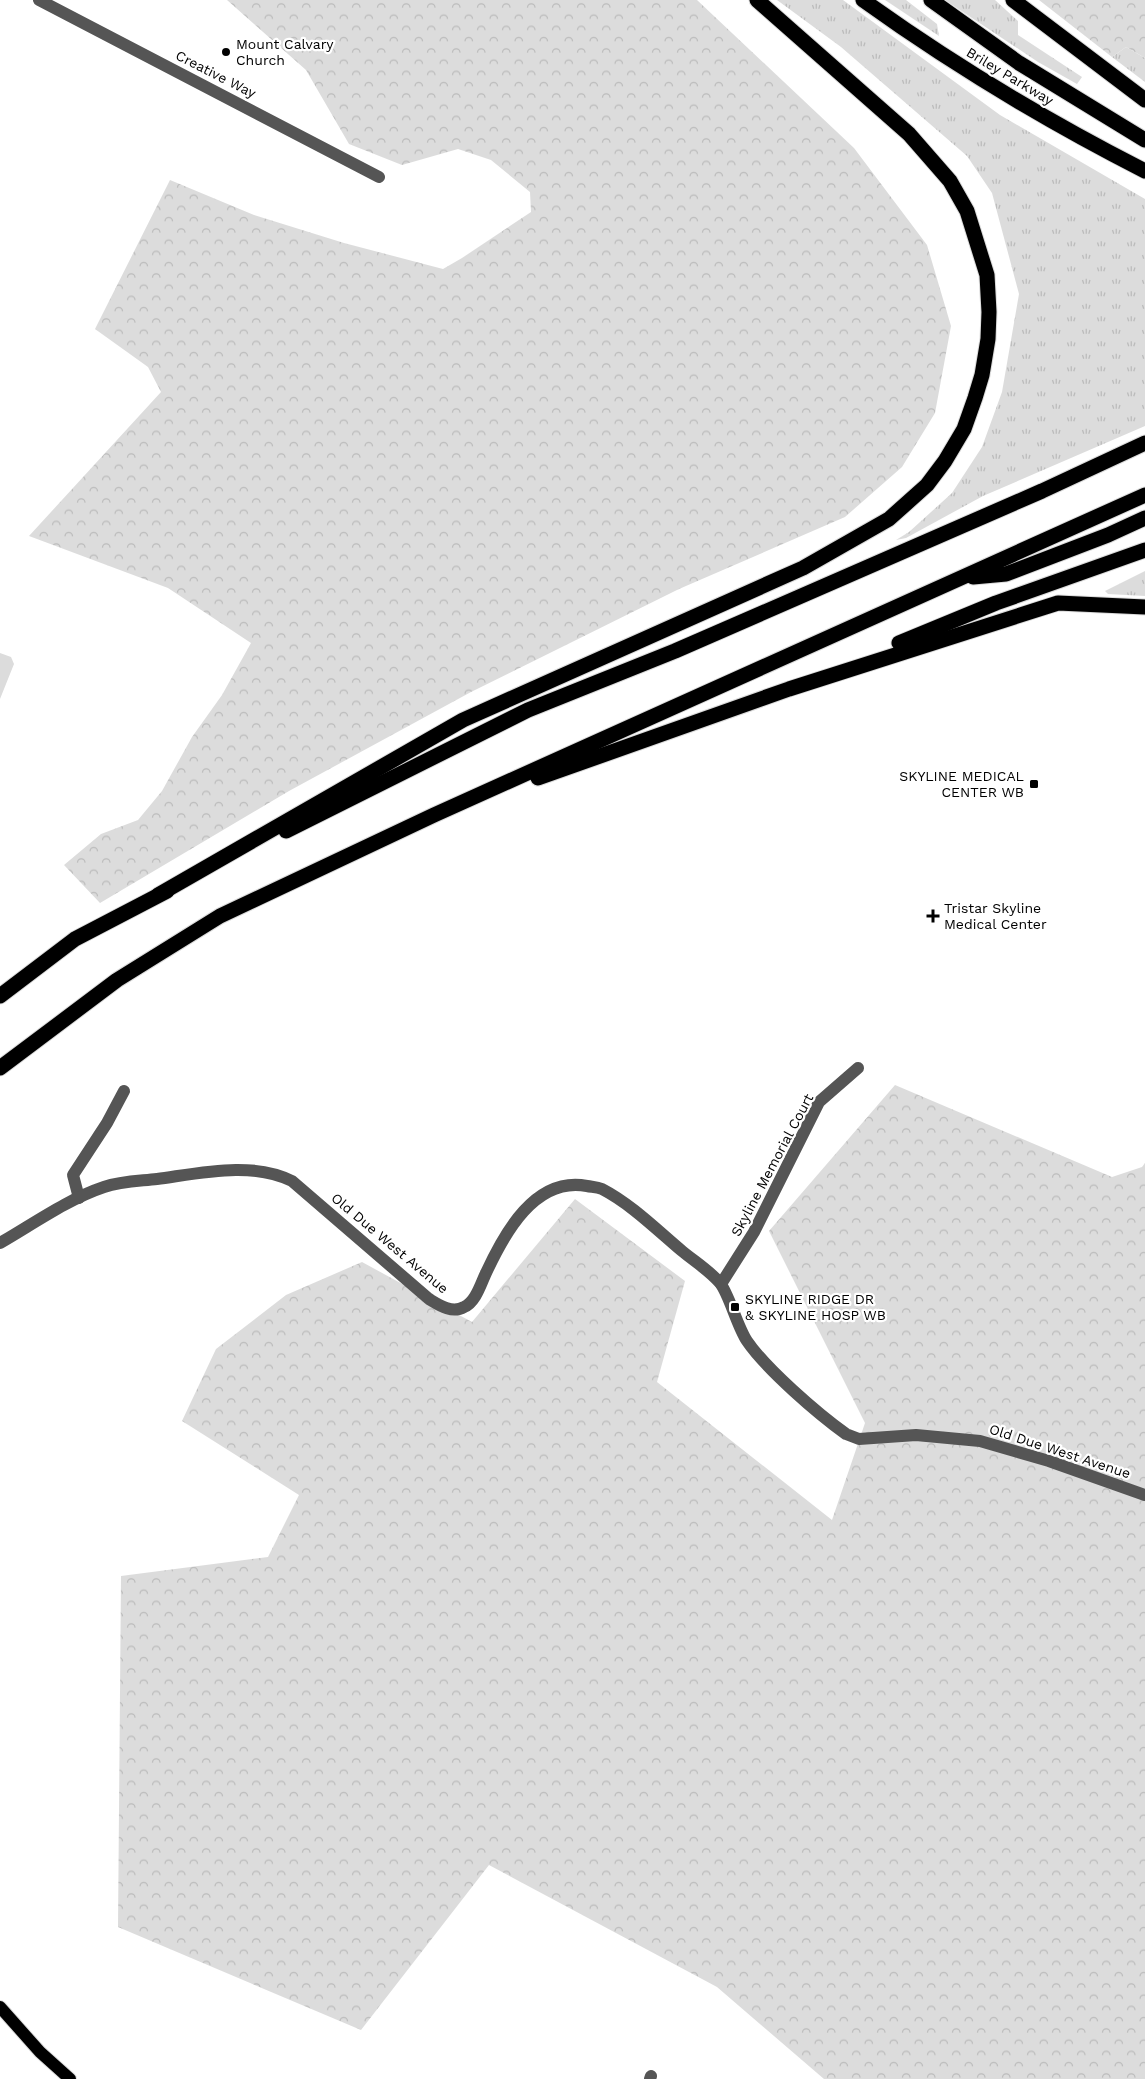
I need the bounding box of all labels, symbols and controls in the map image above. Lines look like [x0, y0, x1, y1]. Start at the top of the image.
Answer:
place label: Mount Calvary Church [236, 36, 334, 68]
street label: Briley Parkway [964, 44, 1057, 109]
marker: Mount Calvary Church [220, 46, 232, 58]
street label: Creative Way [173, 47, 259, 101]
place label: SKYLINE MEDICAL CENTER WB [899, 768, 1024, 800]
marker: SKYLINE MEDICAL CENTER WB [1028, 778, 1040, 790]
place label: Tristar Skyline Medical Center [944, 900, 1047, 932]
marker: Tristar Skyline Medical Center [926, 909, 940, 923]
street label: Skyline Memorial Court [728, 1091, 816, 1239]
street label: Old Due West Avenue [328, 1189, 452, 1297]
place label: SKYLINE RIDGE DR & SKYLINE HOSP WB [745, 1291, 886, 1323]
marker: SKYLINE RIDGE DR & SKYLINE HOSP WB [729, 1301, 741, 1313]
street label: Old Due West Avenue [987, 1421, 1133, 1481]

